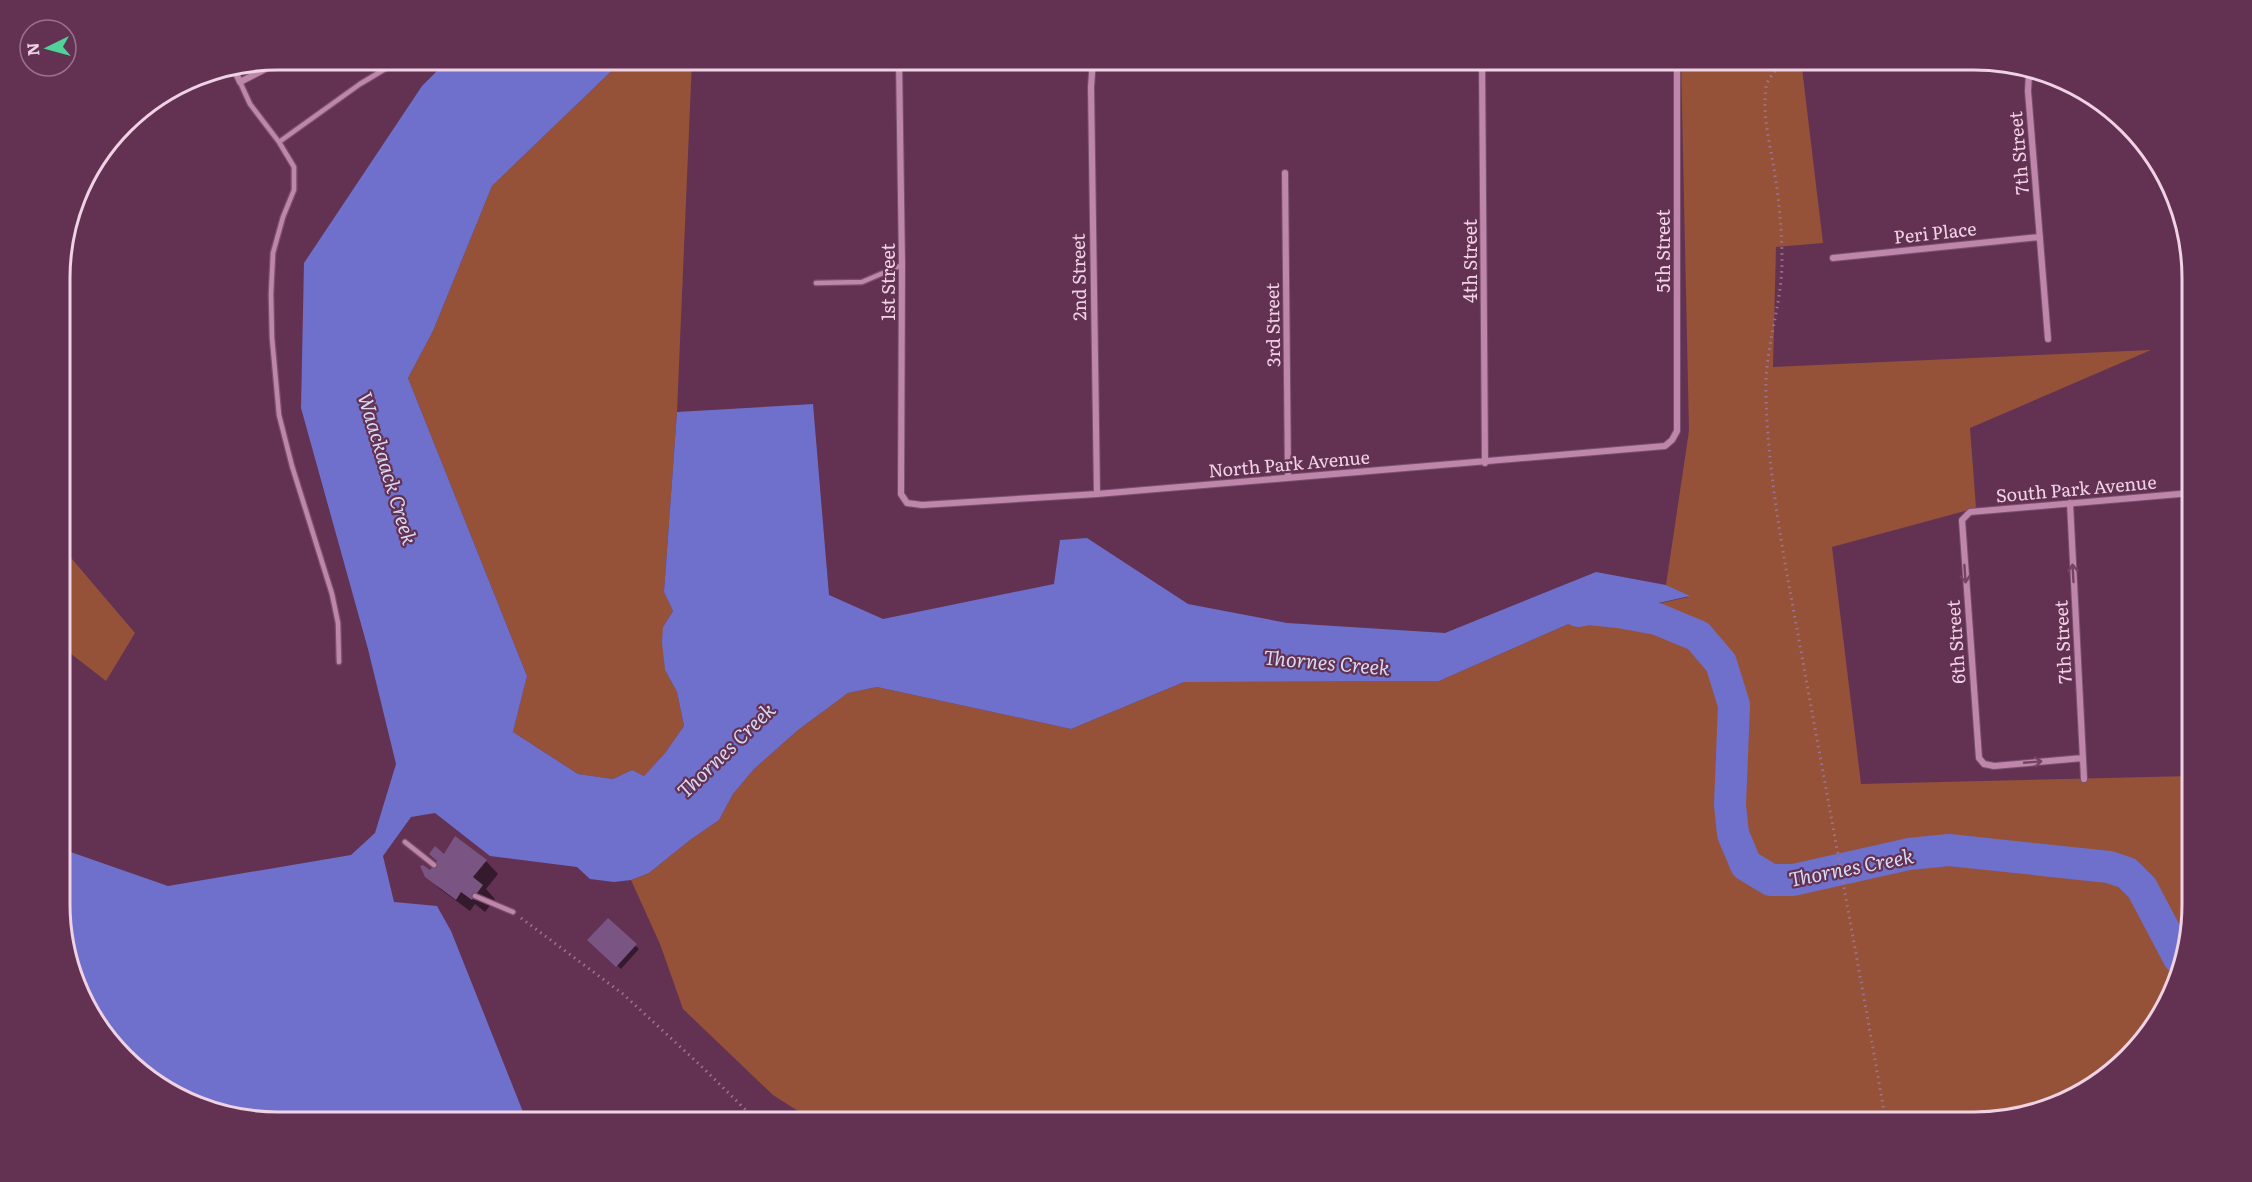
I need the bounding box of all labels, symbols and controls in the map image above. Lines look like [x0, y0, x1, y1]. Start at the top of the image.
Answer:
north arrow [18, 18, 78, 78]
text: N [20, 42, 45, 57]
street label: 7th Street [2001, 110, 2035, 196]
street label: 5th Street [1649, 209, 1676, 293]
street label: Peri Place [1892, 214, 1978, 250]
street label: 4th Street [1456, 218, 1483, 303]
street label: 2nd Street [1064, 233, 1092, 321]
street label: 1st Street [874, 242, 901, 321]
street label: 3rd Street [1258, 282, 1286, 367]
water label: Waackaack Creek [352, 388, 426, 548]
street label: North Park Avenue [1207, 442, 1371, 484]
street label: South Park Avenue [1995, 468, 2157, 508]
one-way arrow [1960, 563, 1971, 583]
one-way arrow [2068, 564, 2079, 584]
street label: 6th Street [1939, 598, 1971, 685]
street label: 7th Street [2046, 599, 2078, 684]
water label: Thornes Creek [1263, 641, 1391, 681]
water label: Thornes Creek [669, 694, 781, 804]
one-way arrow [2023, 756, 2043, 767]
water label: Thornes Creek [1786, 839, 1916, 893]

